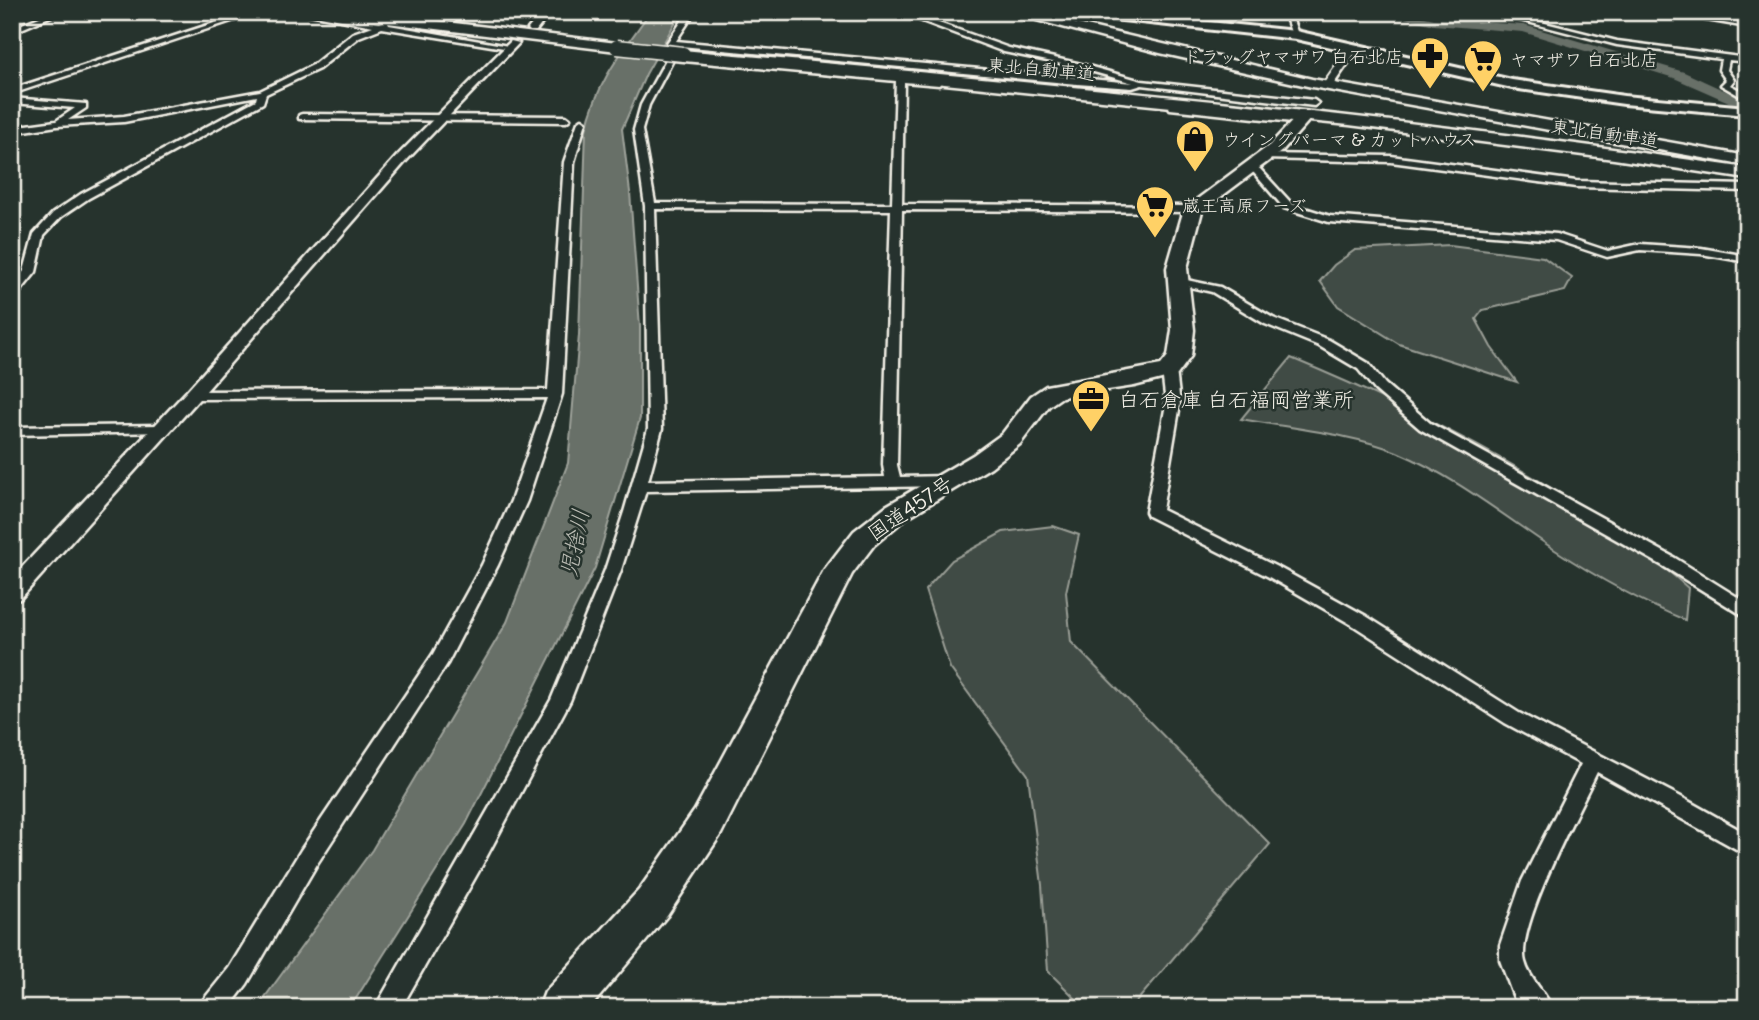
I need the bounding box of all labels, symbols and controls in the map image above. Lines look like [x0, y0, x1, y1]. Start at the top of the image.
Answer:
pharmacy icon: ドラッグヤマザワ 白石北店 [1409, 35, 1451, 90]
supermarket icon: ヤマザワ 白石北店 [1462, 38, 1504, 93]
place label: ドラッグヤマザワ 白石北店 [1183, 45, 1403, 68]
place label: ヤマザワ 白石北店 [1510, 48, 1658, 71]
street label: 東北自動車道 [986, 53, 1096, 85]
street label: 東北自動車道 [1550, 114, 1660, 152]
shop icon: ウイングパーマ & カットハウス [1174, 118, 1216, 173]
place label: ウイングパーマ & カットハウス [1222, 128, 1476, 151]
supermarket icon: 蔵王高原フーズ [1134, 184, 1176, 239]
place label: 蔵王高原フーズ [1182, 194, 1306, 217]
office icon: 白石倉庫 白石福岡営業所 [1070, 378, 1112, 433]
place label: 白石倉庫 白石福岡営業所 [1118, 386, 1354, 413]
street label: 国道457号 [862, 470, 958, 546]
water label: 児捨川 [553, 506, 595, 580]

